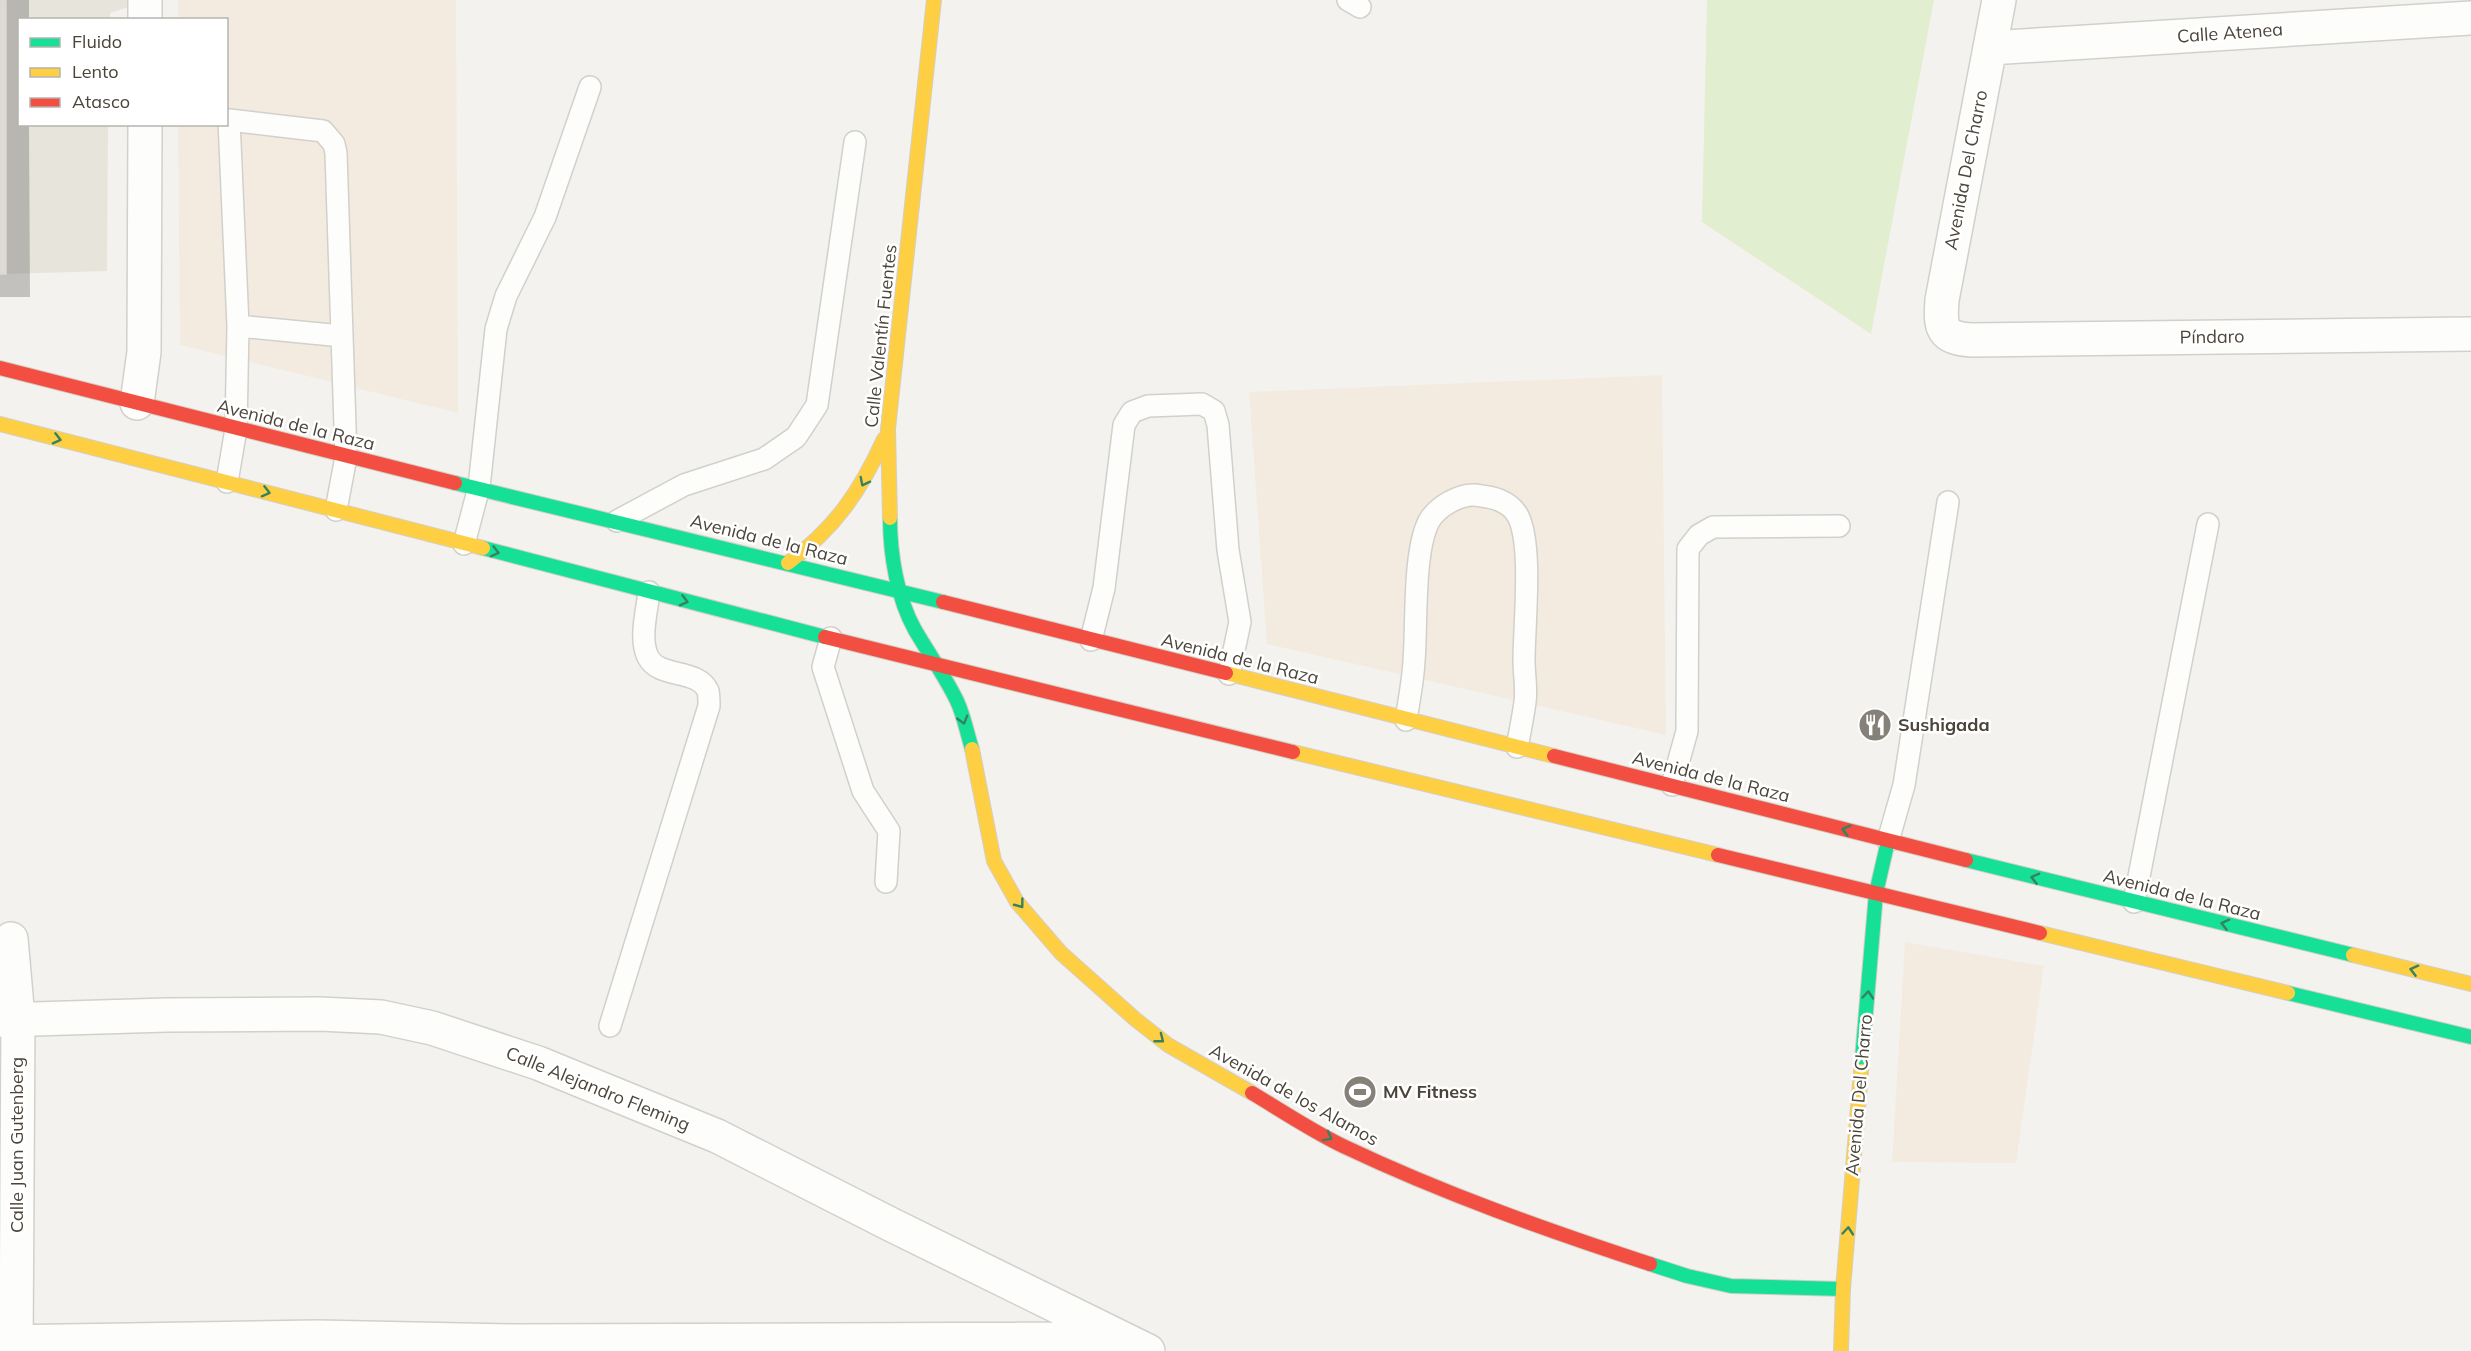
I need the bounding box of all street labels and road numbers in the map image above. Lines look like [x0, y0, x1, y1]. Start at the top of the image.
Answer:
street label: Calle Atenea [2176, 17, 2284, 48]
street label: Avenida Del Charro [1939, 88, 1992, 252]
street label: Calle Valentín Fuentes [859, 243, 902, 429]
street label: Píndaro [2179, 324, 2245, 349]
street label: Avenida de la Raza [215, 394, 377, 455]
street label: Avenida de la Raza [688, 509, 850, 570]
street label: Avenida de la Raza [1159, 628, 1321, 689]
street label: Avenida de la Raza [1630, 746, 1792, 807]
street label: Avenida de la Raza [2101, 864, 2263, 925]
street label: Avenida Del Charro [1840, 1013, 1877, 1177]
street label: Avenida de los Alamos [1206, 1038, 1383, 1151]
street label: Calle Alejandro Fleming [503, 1041, 694, 1136]
street label: Calle Juan Gutenberg [5, 1057, 28, 1233]

